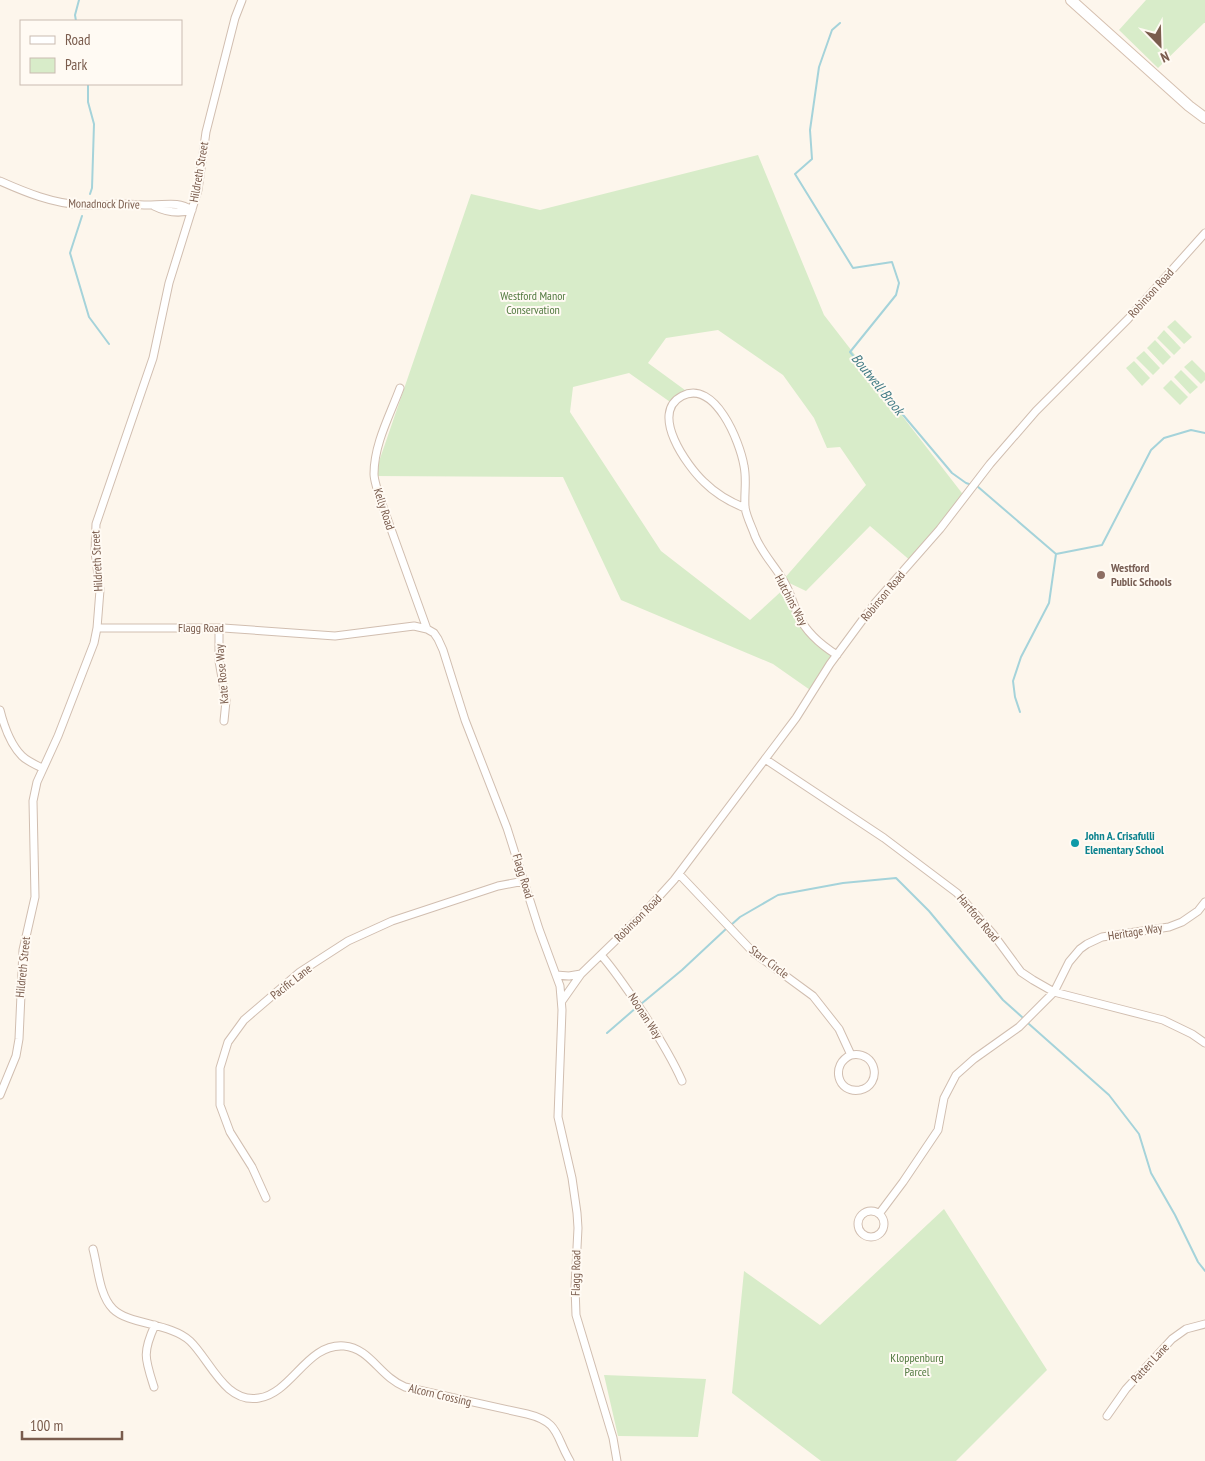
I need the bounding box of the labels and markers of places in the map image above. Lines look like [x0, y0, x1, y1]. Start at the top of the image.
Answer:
place label: Westford Public Schools [1110, 560, 1172, 589]
marker: Westford Public Schools [1095, 569, 1107, 581]
place label: John A. Crisafulli Elementary School [1084, 828, 1164, 857]
marker: John A. Crisafulli Elementary School [1069, 837, 1081, 849]

